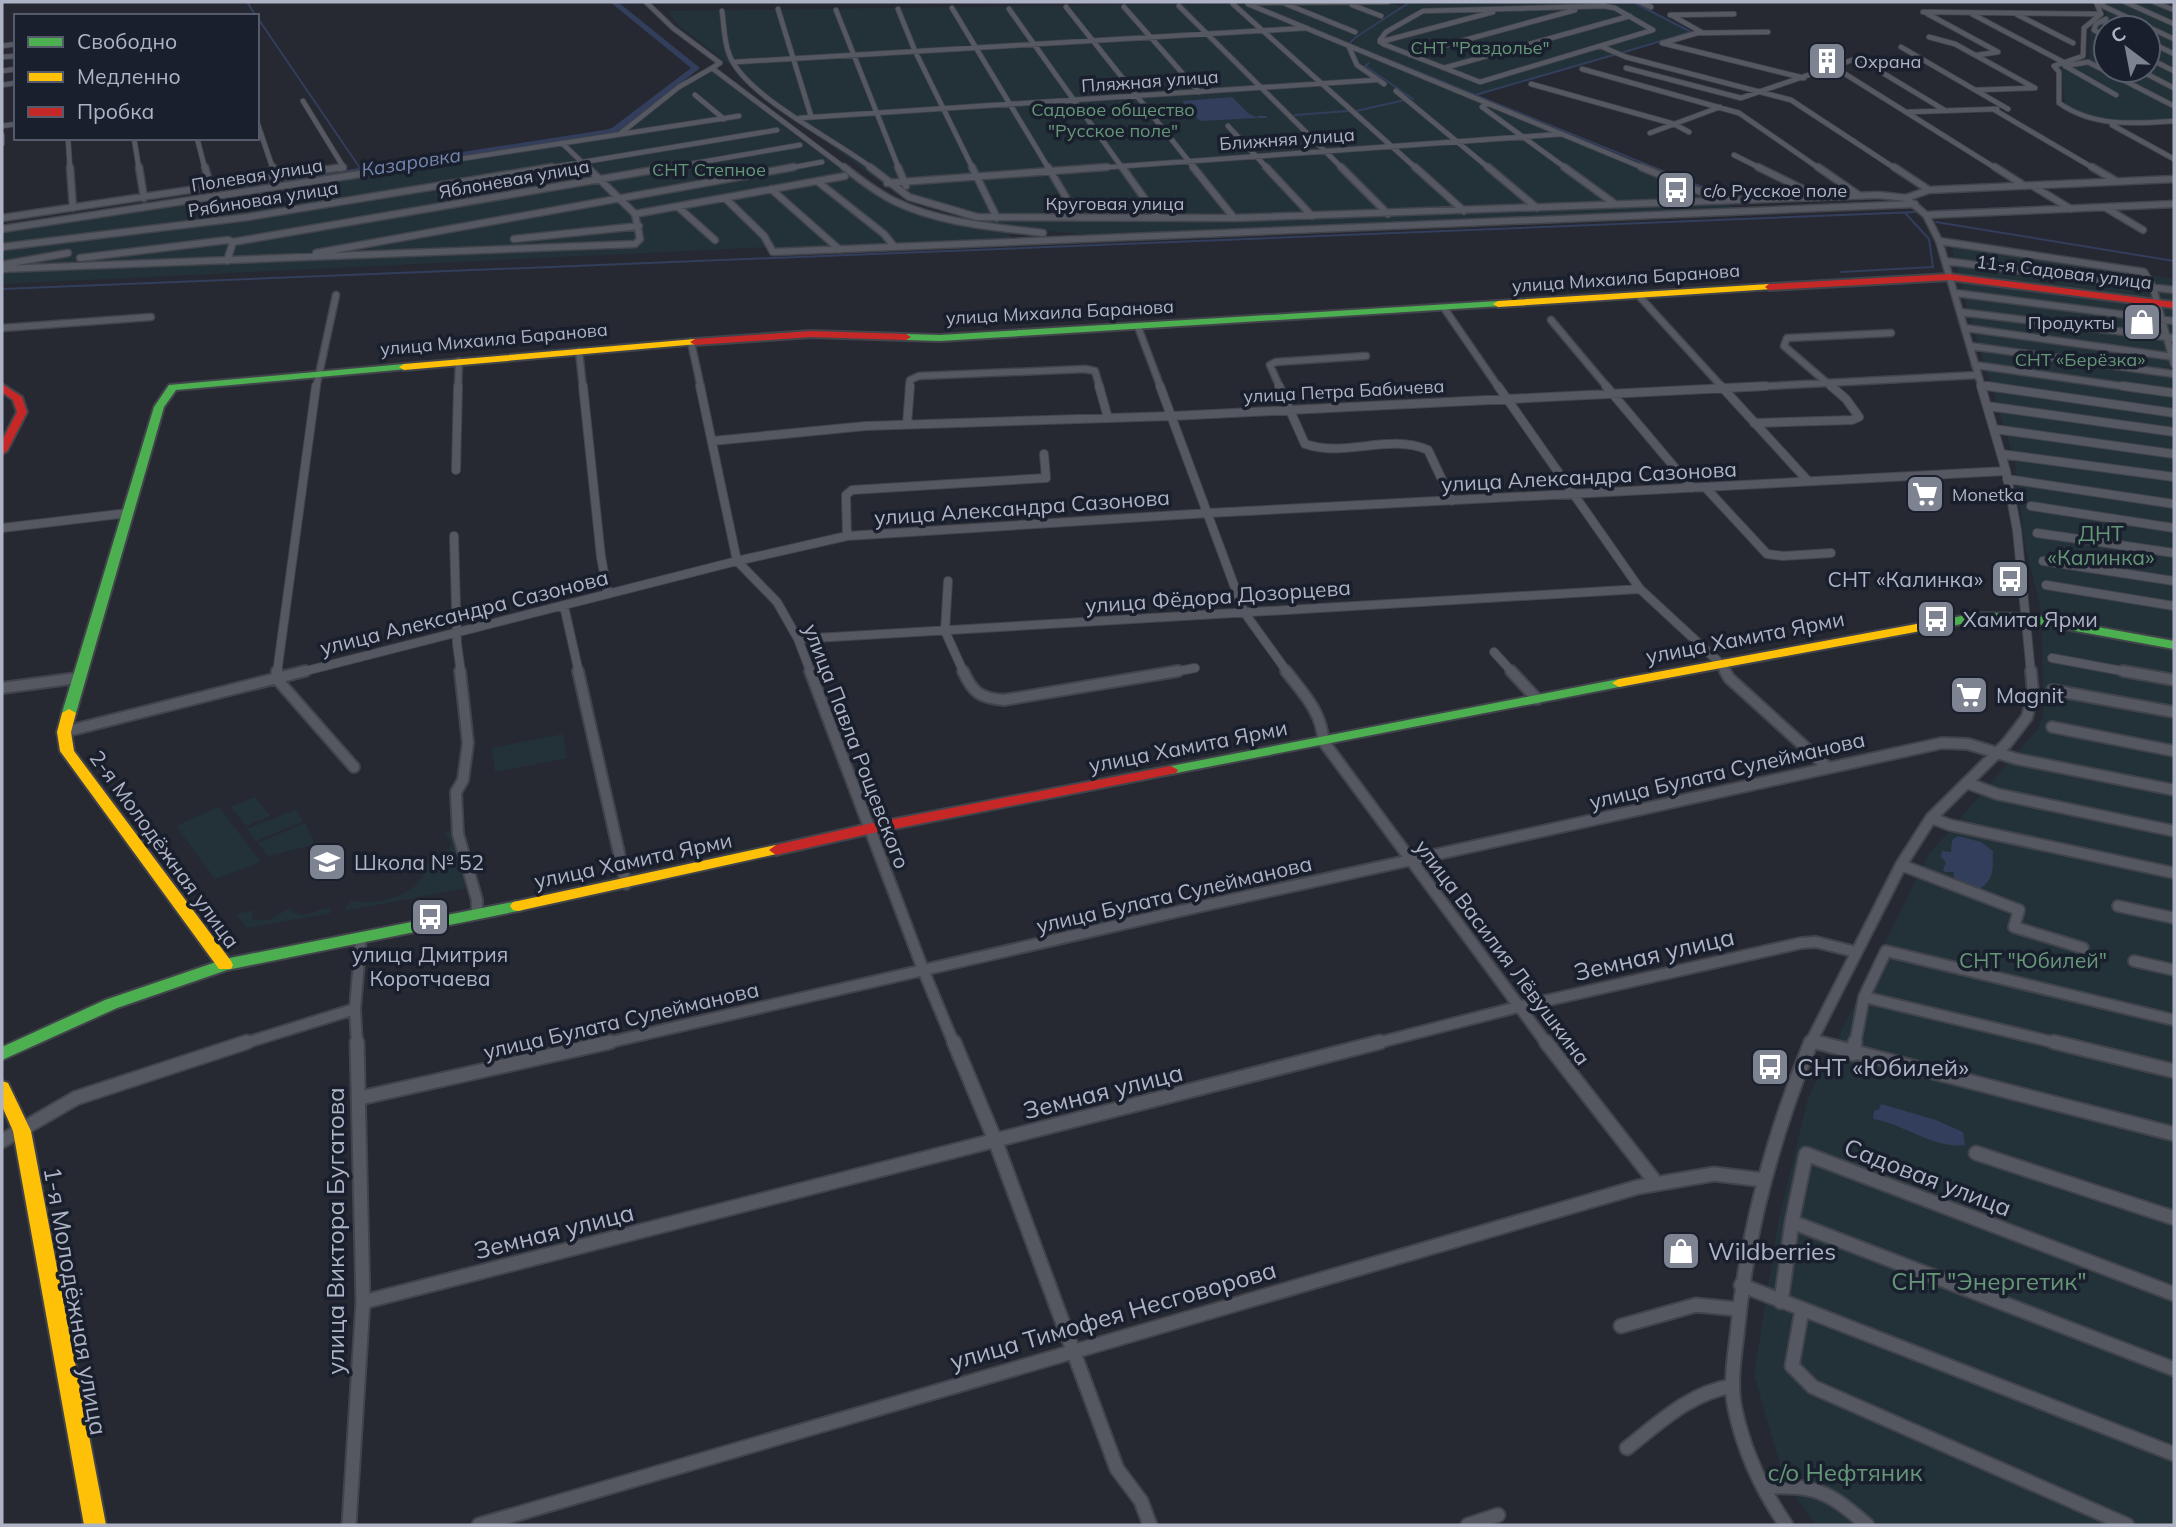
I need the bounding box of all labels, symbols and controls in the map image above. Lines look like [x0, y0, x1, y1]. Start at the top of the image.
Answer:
legend [14, 14, 259, 140]
north arrow [2092, 14, 2162, 84]
text: С [2106, 21, 2130, 48]
text: Свободно [77, 28, 177, 54]
park label: СНТ "Раздолье" [1410, 36, 1550, 59]
building icon: Охрана [1806, 40, 1848, 82]
place label: Охрана [1854, 50, 1921, 73]
text: Медленно [77, 63, 181, 89]
street label: Пляжная улица [1081, 65, 1219, 97]
text: Пробка [77, 98, 154, 124]
park label: Садовое общество "Русское поле" [1031, 98, 1195, 142]
street label: Ближняя улица [1219, 123, 1355, 155]
water label: Казаровка [360, 142, 462, 182]
street label: Полевая улица [190, 153, 324, 197]
street label: Яблоневая улица [437, 154, 591, 204]
park label: СНТ Степное [652, 158, 766, 181]
bus stop icon: с/о Русское поле [1655, 169, 1697, 211]
street label: Рябиновая улица [186, 176, 340, 222]
place label: с/о Русское поле [1703, 179, 1847, 202]
street label: Круговая улица [1046, 192, 1184, 215]
street label: 11-я Садовая улица [1975, 250, 2153, 294]
street label: улица Михаила Баранова [1511, 259, 1741, 297]
street label: улица Михаила Баранова [945, 295, 1175, 329]
shop icon: Продукты [2121, 301, 2163, 343]
place label: Продукты [2028, 311, 2115, 334]
street label: улица Михаила Баранова [379, 318, 609, 360]
park label: СНТ «Берёзка» [2015, 348, 2145, 371]
street label: улица Петра Бабичева [1243, 374, 1445, 408]
street label: улица Александра Сазонова [1440, 455, 1738, 497]
supermarket icon: Monetka [1904, 473, 1946, 515]
place label: Monetka [1952, 483, 2024, 506]
street label: улица Александра Сазонова [873, 484, 1171, 530]
park label: ДНТ «Калинка» [2048, 520, 2154, 570]
bus stop icon: СНТ «Калинка» [1989, 558, 2031, 600]
street label: улица Александра Сазонова [317, 564, 611, 660]
place label: СНТ «Калинка» [1828, 566, 1983, 592]
street label: улица Фёдора Дозорцева [1084, 574, 1352, 618]
bus stop icon: Хамита Ярми [1915, 598, 1957, 640]
street label: улица Хамита Ярми [1644, 605, 1846, 669]
place label: Хамита Ярми [1963, 606, 2098, 632]
street label: улица Павла Рощевского [798, 620, 916, 872]
supermarket icon: Magnit [1948, 674, 1990, 716]
place label: Magnit [1996, 682, 2064, 708]
street label: улица Хамита Ярми [1087, 714, 1289, 778]
street label: улица Булата Сулейманова [1587, 726, 1867, 814]
street label: 2-я Молодёжная улица [85, 745, 245, 953]
street label: улица Хамита Ярми [532, 826, 734, 894]
street label: улица Василия Лёвушкина [1410, 834, 1596, 1070]
school or university icon: Школа № 52 [306, 841, 348, 883]
place label: Школа № 52 [354, 849, 484, 875]
street label: улица Булата Сулейманова [1034, 850, 1314, 938]
bus stop icon: улица Дмитрия Коротчаева [409, 896, 451, 938]
street label: Земная улица [1571, 921, 1737, 987]
place label: улица Дмитрия Коротчаева [352, 941, 508, 991]
park label: СНТ "Юбилей" [1959, 947, 2107, 973]
street label: улица Булата Сулейманова [481, 976, 761, 1064]
bus stop icon: СНТ «Юбилей» [1749, 1046, 1791, 1088]
place label: СНТ «Юбилей» [1797, 1052, 1969, 1082]
street label: Земная улица [1020, 1057, 1186, 1125]
street label: улица Виктора Бугатова [320, 1087, 350, 1375]
street label: Садовая улица [1840, 1131, 2016, 1223]
street label: 1-я Молодёжная улица [38, 1164, 114, 1438]
street label: Земная улица [471, 1197, 637, 1265]
shop icon: Wildberries [1660, 1230, 1702, 1272]
place label: Wildberries [1708, 1236, 1836, 1266]
street label: улица Тимофея Несговорова [946, 1254, 1280, 1376]
park label: СНТ "Энергетик" [1891, 1266, 2087, 1296]
park label: с/о Нефтяник [1768, 1457, 1922, 1487]

